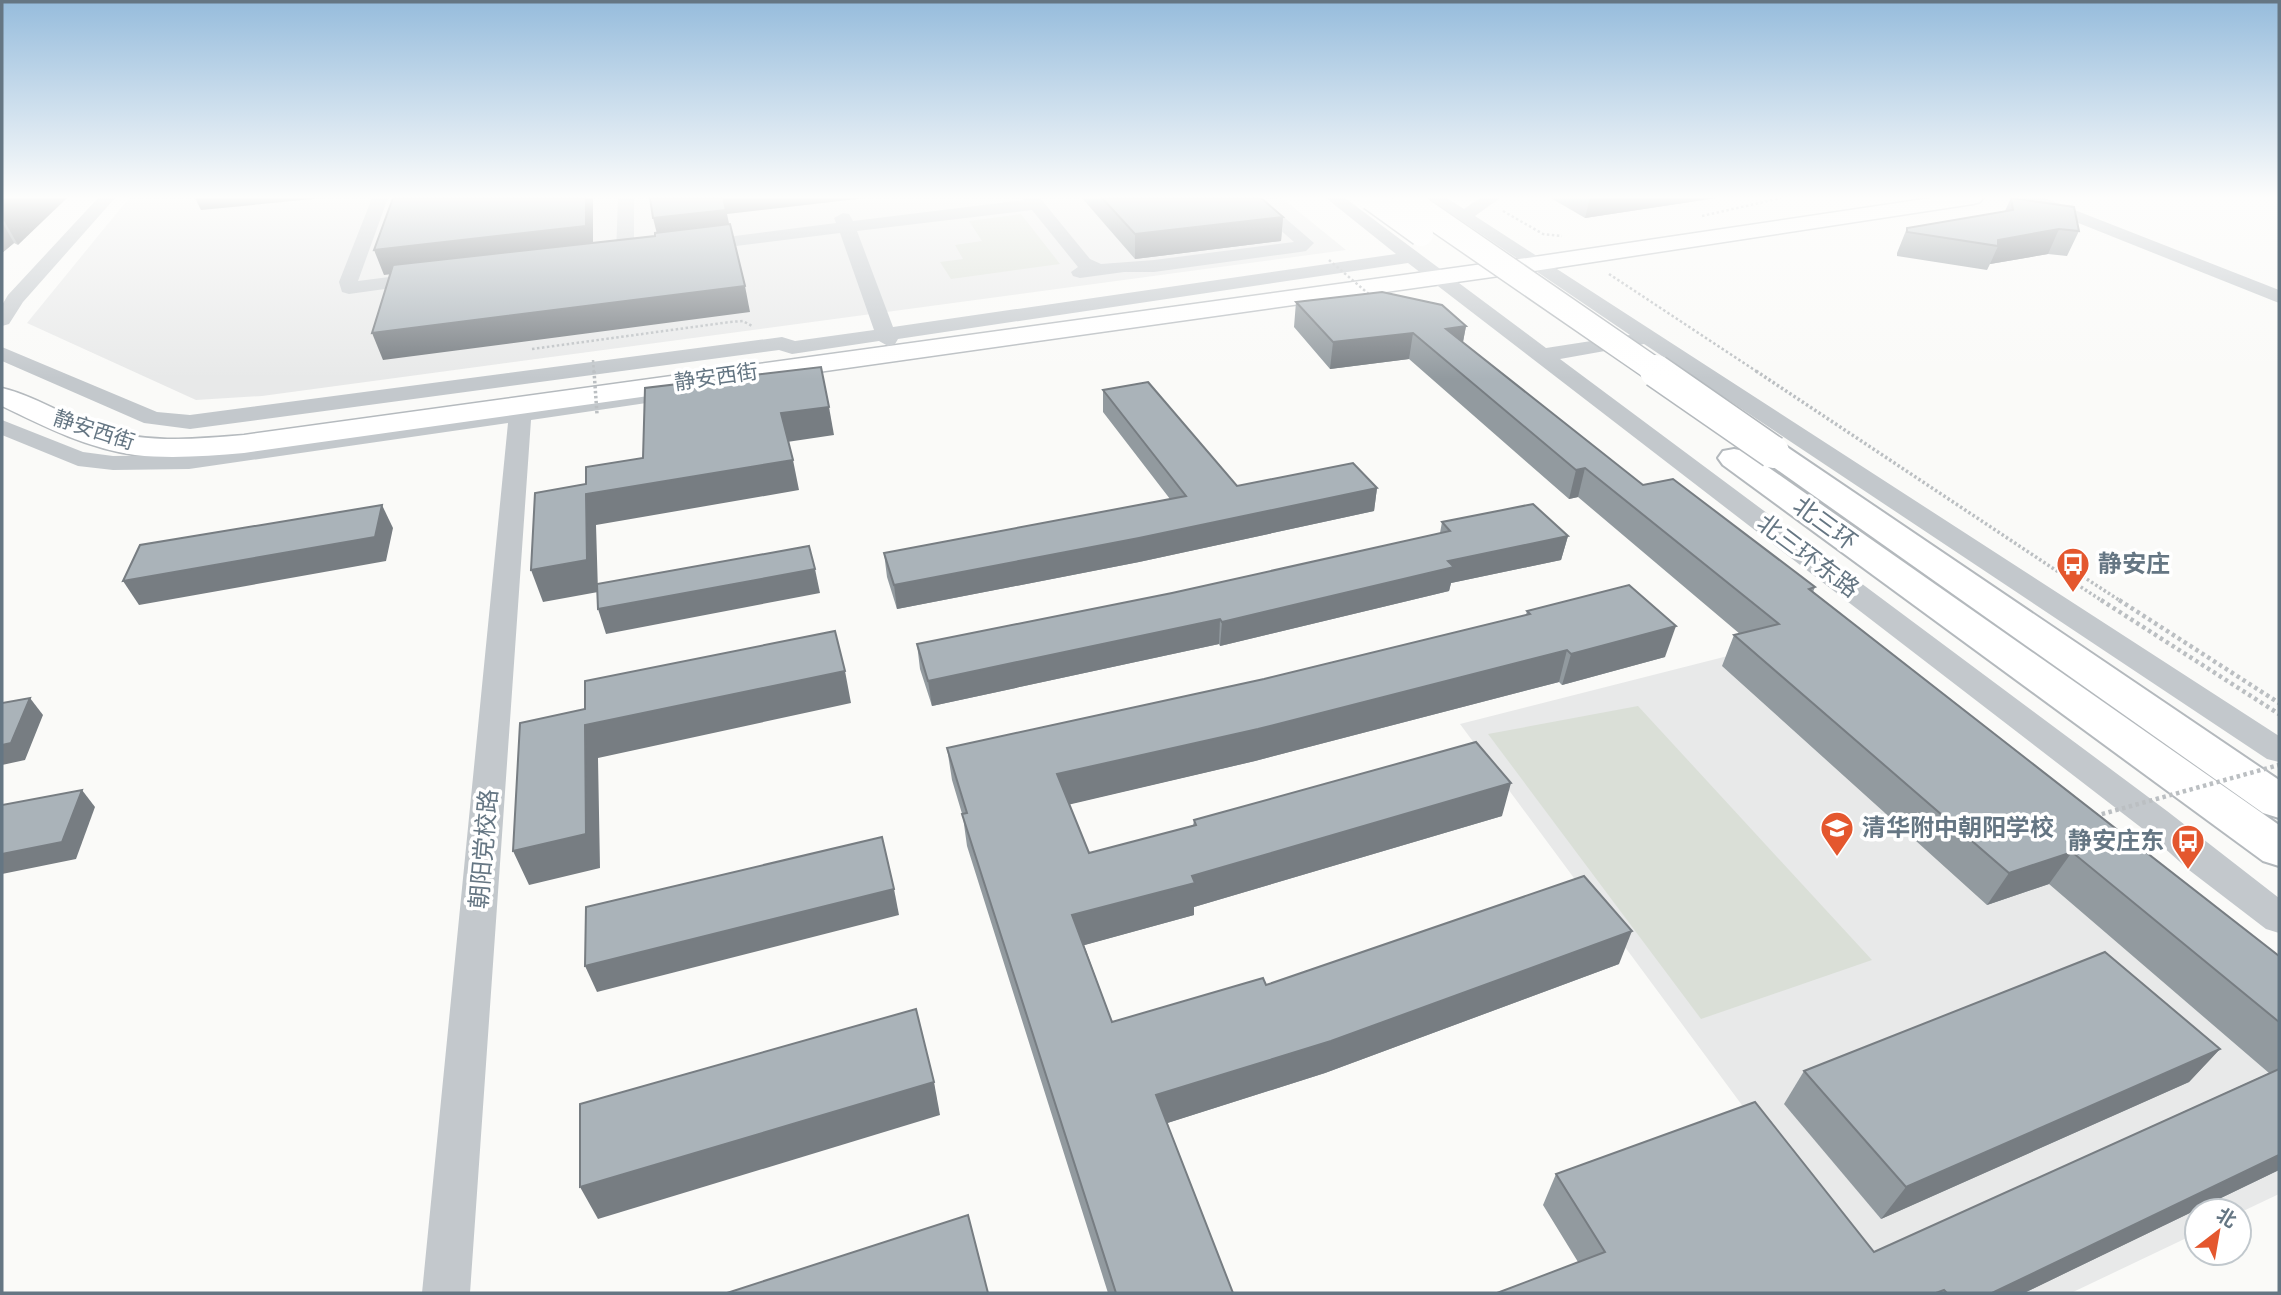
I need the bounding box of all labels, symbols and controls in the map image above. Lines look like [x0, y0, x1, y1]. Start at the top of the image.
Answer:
street label: 静安西街 [673, 359, 759, 396]
street label: 静安西街 [50, 406, 138, 455]
street label: 北三环 [1787, 492, 1862, 557]
street label: 北三环东路 [1751, 509, 1864, 604]
bus stop icon: 静安庄 [2054, 545, 2092, 594]
place label: 静安庄 [2098, 550, 2170, 579]
street label: 朝阳党校路 [465, 788, 504, 910]
school or university icon: 清华附中朝阳学校 [1818, 809, 1856, 858]
place label: 清华附中朝阳学校 [1862, 814, 2054, 843]
bus stop icon: 静安庄东 [2169, 822, 2207, 871]
place label: 静安庄东 [2068, 827, 2164, 856]
north arrow [2183, 1197, 2253, 1267]
text: 北 [2212, 1204, 2240, 1233]

